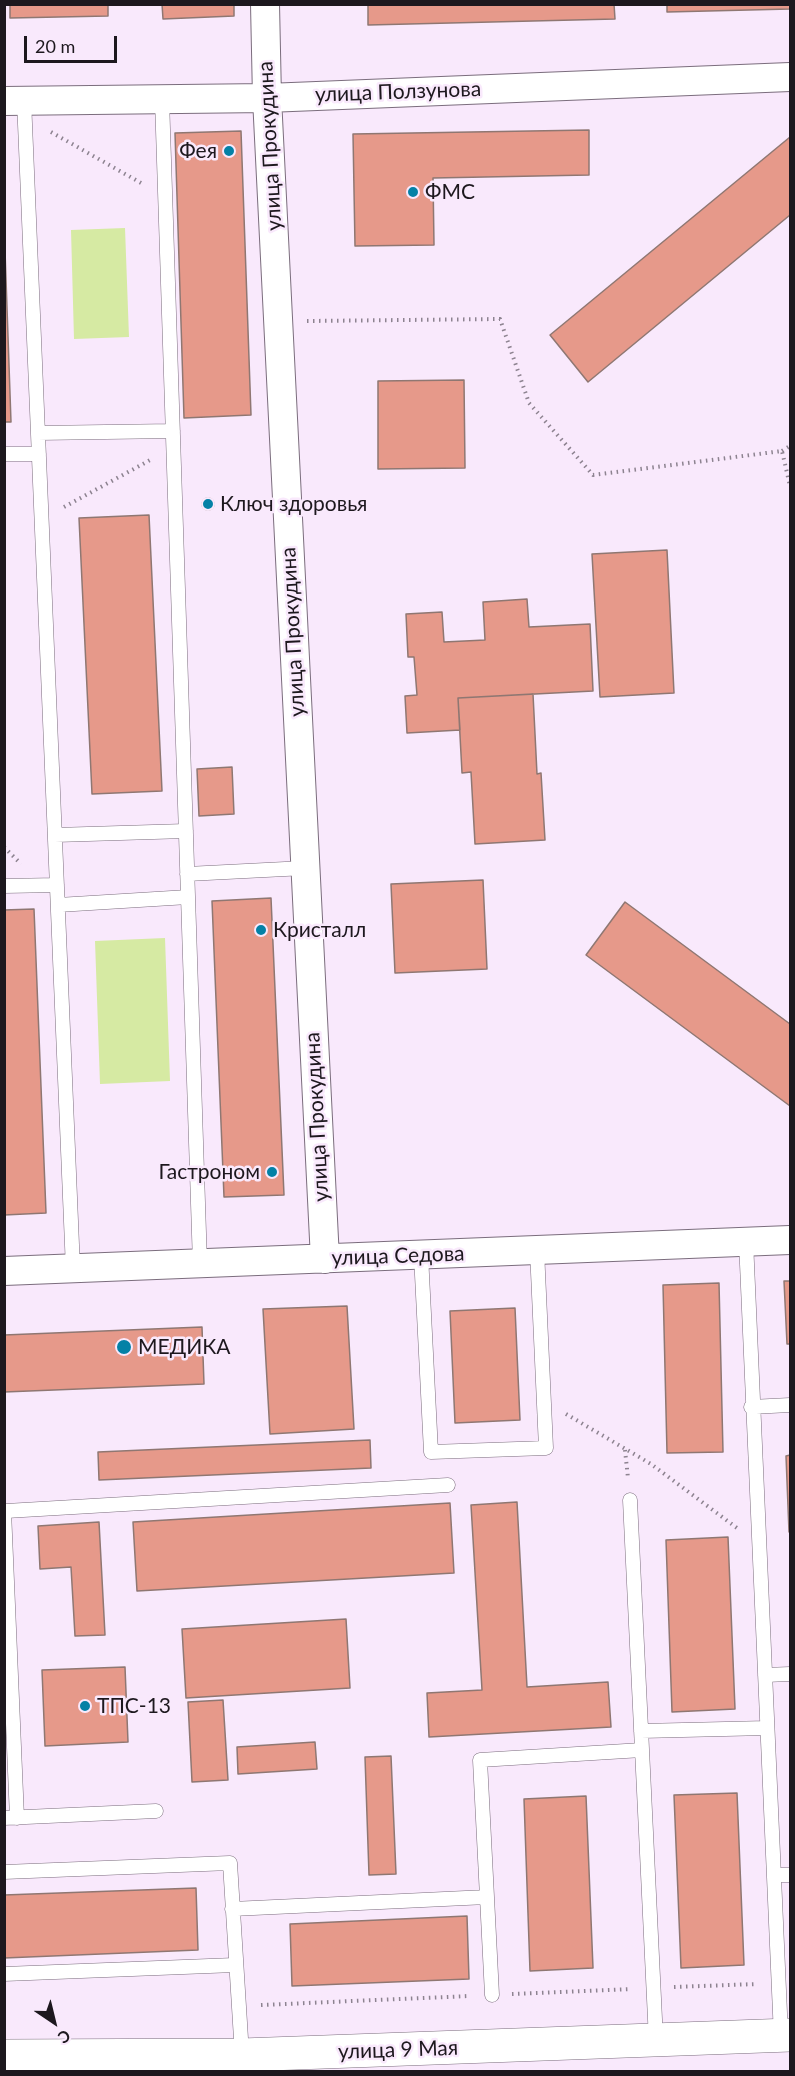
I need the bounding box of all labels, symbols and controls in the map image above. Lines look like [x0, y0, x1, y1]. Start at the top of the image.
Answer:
scale bar [27, 24, 120, 62]
text: 20 m [35, 35, 75, 57]
street label: улица Прокудина [253, 61, 287, 231]
street label: улица Ползунова [314, 77, 482, 107]
place label: Фея [179, 138, 217, 164]
marker: Фея [222, 144, 236, 158]
place label: ФМС [425, 179, 475, 205]
marker: ФМС [406, 185, 420, 199]
place label: Ключ здоровья [220, 491, 367, 517]
marker: Ключ здоровья [201, 497, 215, 511]
street label: улица Прокудина [276, 547, 310, 717]
place label: Кристалл [273, 917, 366, 943]
marker: Кристалл [254, 923, 268, 937]
street label: улица Прокудина [300, 1032, 334, 1202]
place label: Гастроном [159, 1159, 260, 1185]
marker: Гастроном [265, 1165, 279, 1179]
street label: улица Седова [331, 1241, 465, 1271]
place label: МЕДИКА [138, 1334, 230, 1360]
marker: МЕДИКА [115, 1338, 133, 1356]
place label: ТПС-13 [97, 1693, 171, 1719]
marker: ТПС-13 [78, 1699, 92, 1713]
north arrow [24, 1992, 84, 2052]
text: С [55, 2026, 74, 2048]
street label: улица 9 Мая [337, 2035, 459, 2065]

